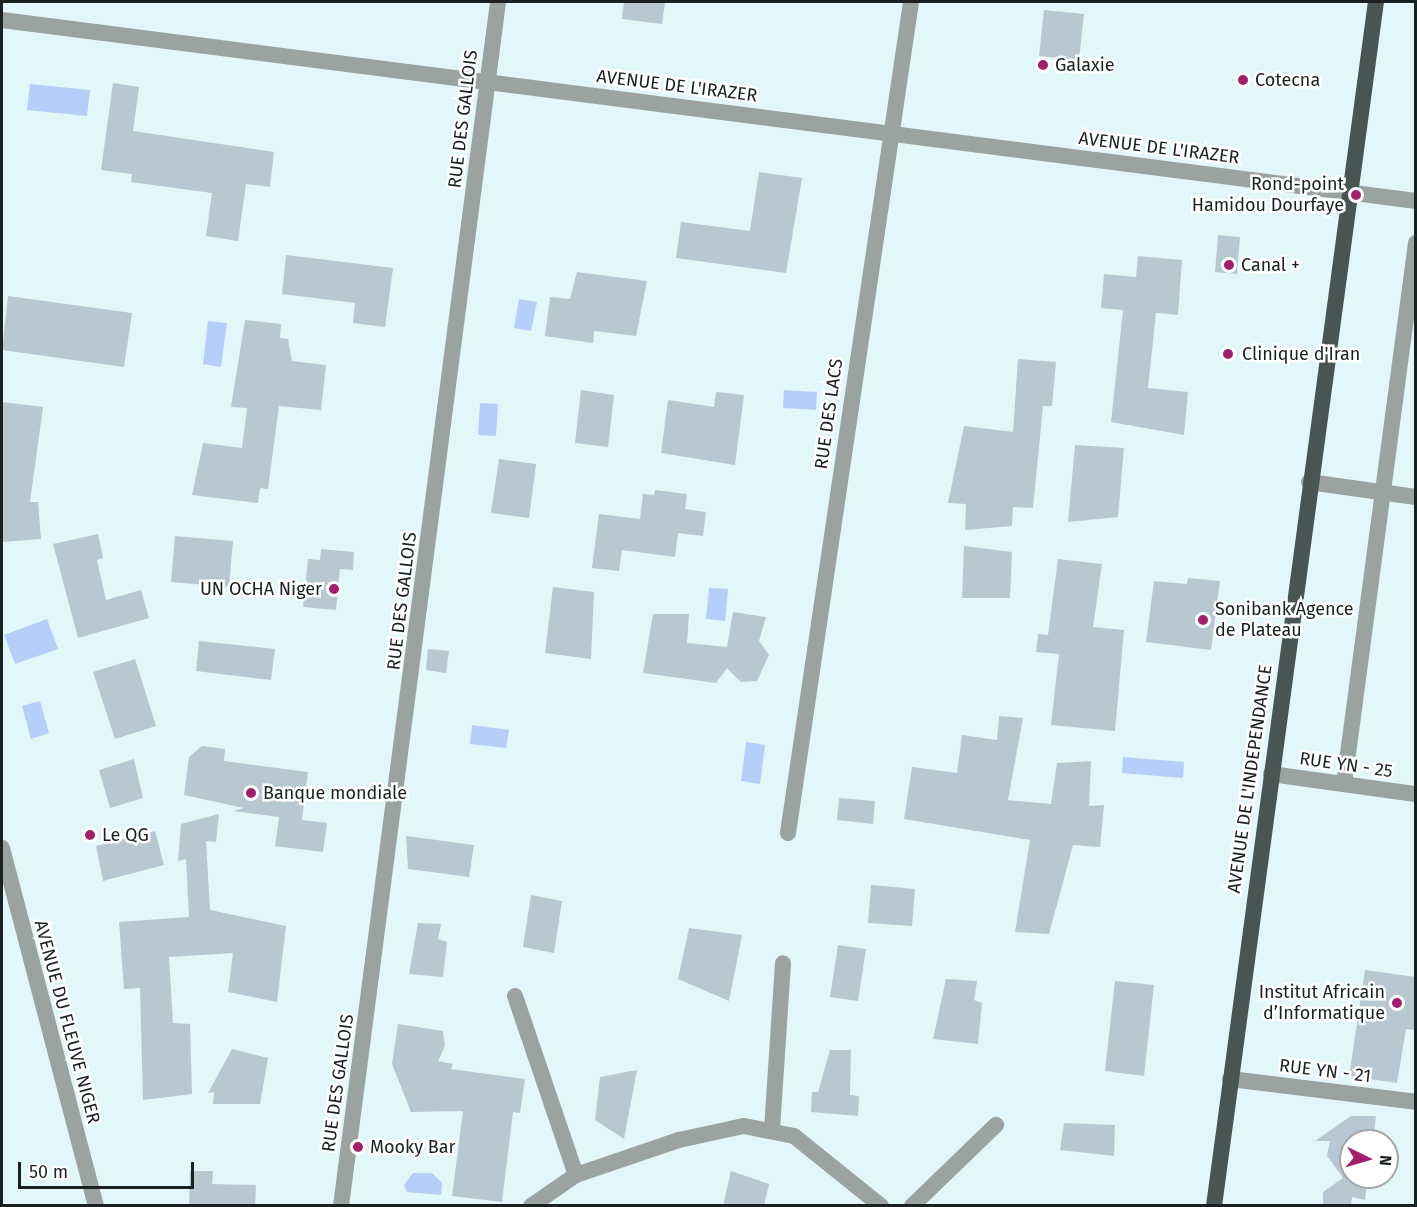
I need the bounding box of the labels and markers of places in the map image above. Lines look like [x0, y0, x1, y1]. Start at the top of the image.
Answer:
place label: Galaxie [1055, 54, 1115, 76]
marker: Galaxie [1036, 58, 1050, 72]
place label: Cotecna [1255, 69, 1320, 91]
marker: Cotecna [1236, 73, 1250, 87]
place label: Rond-point Hamidou Dourfaye [1192, 174, 1344, 216]
marker: Rond-point Hamidou Dourfaye [1349, 188, 1363, 202]
place label: Canal + [1241, 254, 1300, 276]
marker: Canal + [1222, 258, 1236, 272]
place label: Clinique d'Iran [1242, 343, 1360, 365]
marker: Clinique d'Iran [1219, 345, 1237, 363]
place label: UN OCHA Niger [200, 578, 322, 600]
marker: UN OCHA Niger [327, 582, 341, 596]
place label: Sonibank Agence de Plateau [1215, 599, 1354, 642]
marker: Sonibank Agence de Plateau [1196, 613, 1210, 627]
place label: Banque mondiale [263, 782, 407, 804]
marker: Banque mondiale [244, 786, 258, 800]
place label: Le QG [102, 824, 149, 846]
marker: Le QG [83, 828, 97, 842]
place label: Institut Africain d’Informatique [1259, 982, 1385, 1024]
marker: Institut Africain d’Informatique [1390, 996, 1404, 1010]
place label: Mooky Bar [370, 1136, 456, 1158]
marker: Mooky Bar [351, 1140, 365, 1154]

